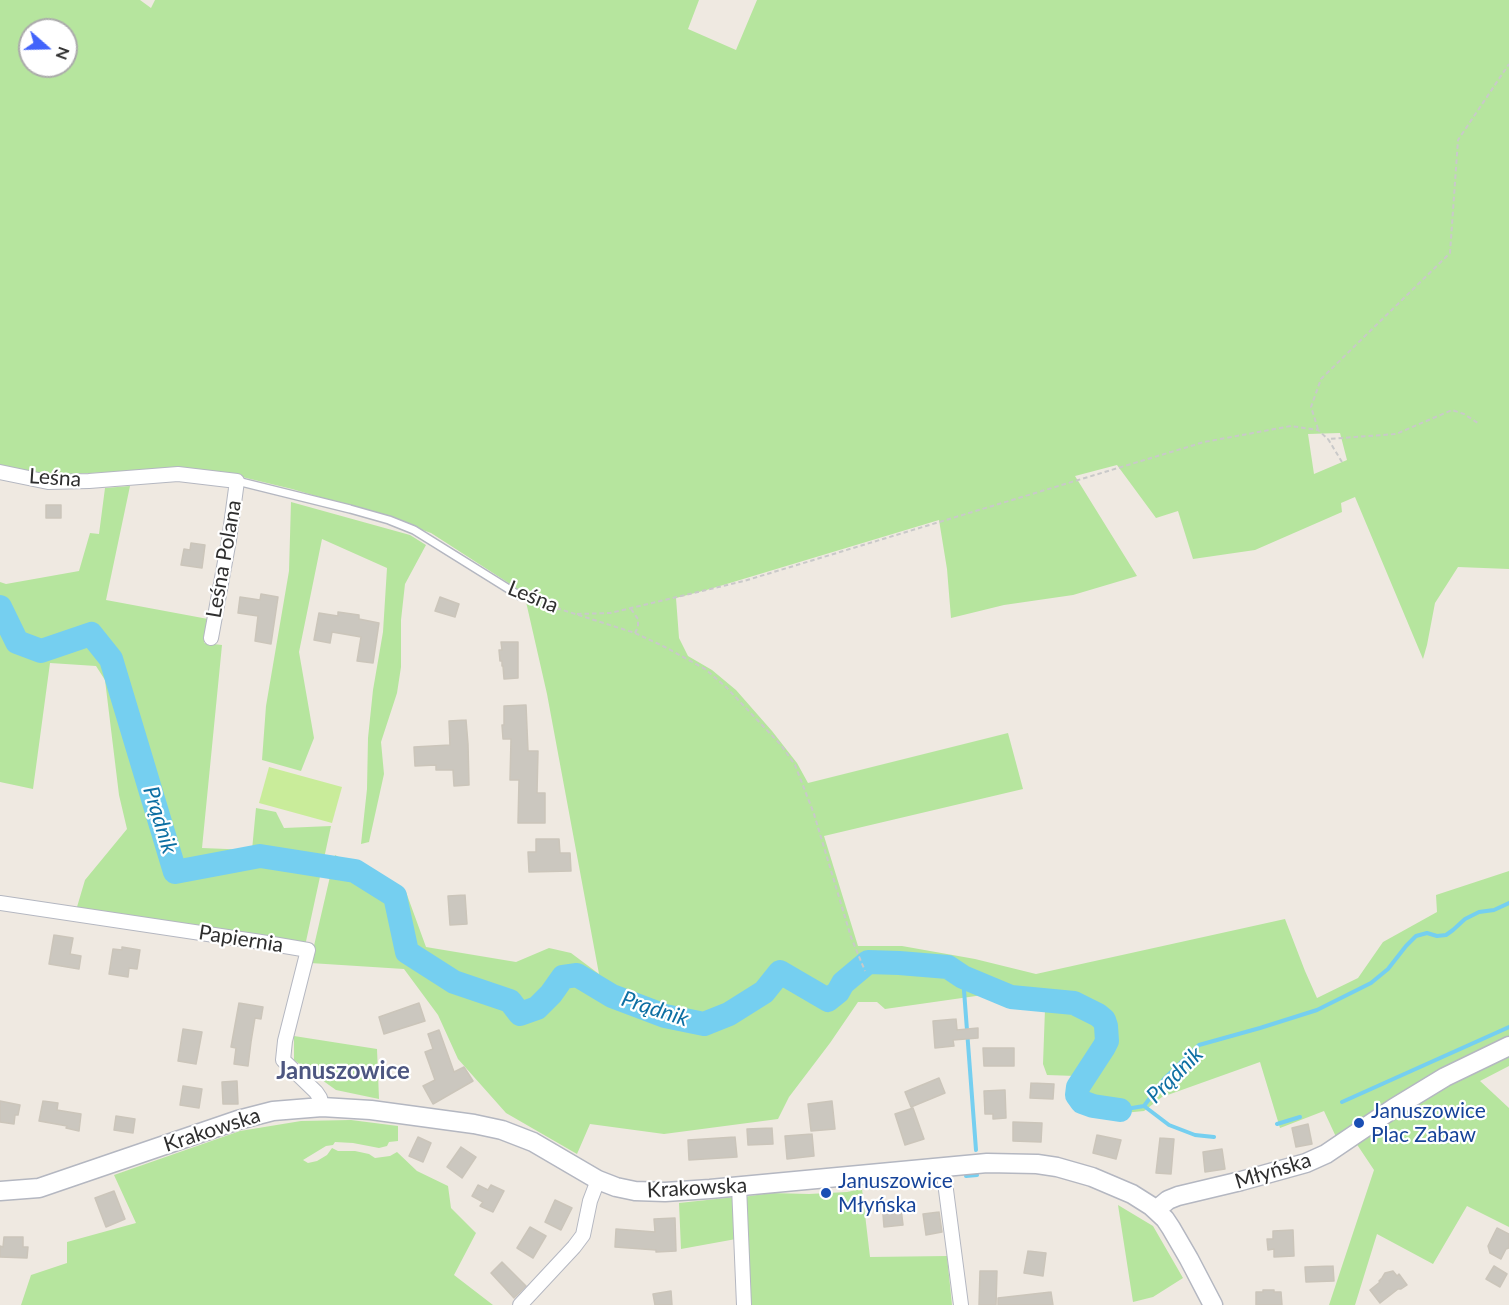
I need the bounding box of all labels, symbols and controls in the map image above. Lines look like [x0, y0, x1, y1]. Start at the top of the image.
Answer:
north arrow [18, 18, 78, 78]
text: N [52, 45, 75, 63]
street label: Leśna [28, 464, 82, 492]
street label: Leśna Polana [201, 498, 247, 620]
street label: Leśna [504, 576, 562, 618]
water label: Prądnik [137, 783, 183, 857]
street label: Papiernia [197, 920, 285, 958]
water label: Prądnik [618, 986, 692, 1032]
water label: Prądnik [1141, 1041, 1209, 1109]
district label: Januszowice [276, 1057, 410, 1085]
place label: Januszowice Plac Zabaw [1371, 1098, 1486, 1148]
street label: Krakowska [160, 1103, 264, 1157]
marker: Januszowice Plac Zabaw [1352, 1116, 1366, 1130]
street label: Młyńska [1232, 1147, 1314, 1195]
place label: Januszowice Młyńska [838, 1168, 953, 1218]
street label: Krakowska [646, 1173, 748, 1203]
marker: Januszowice Młyńska [819, 1186, 833, 1200]

